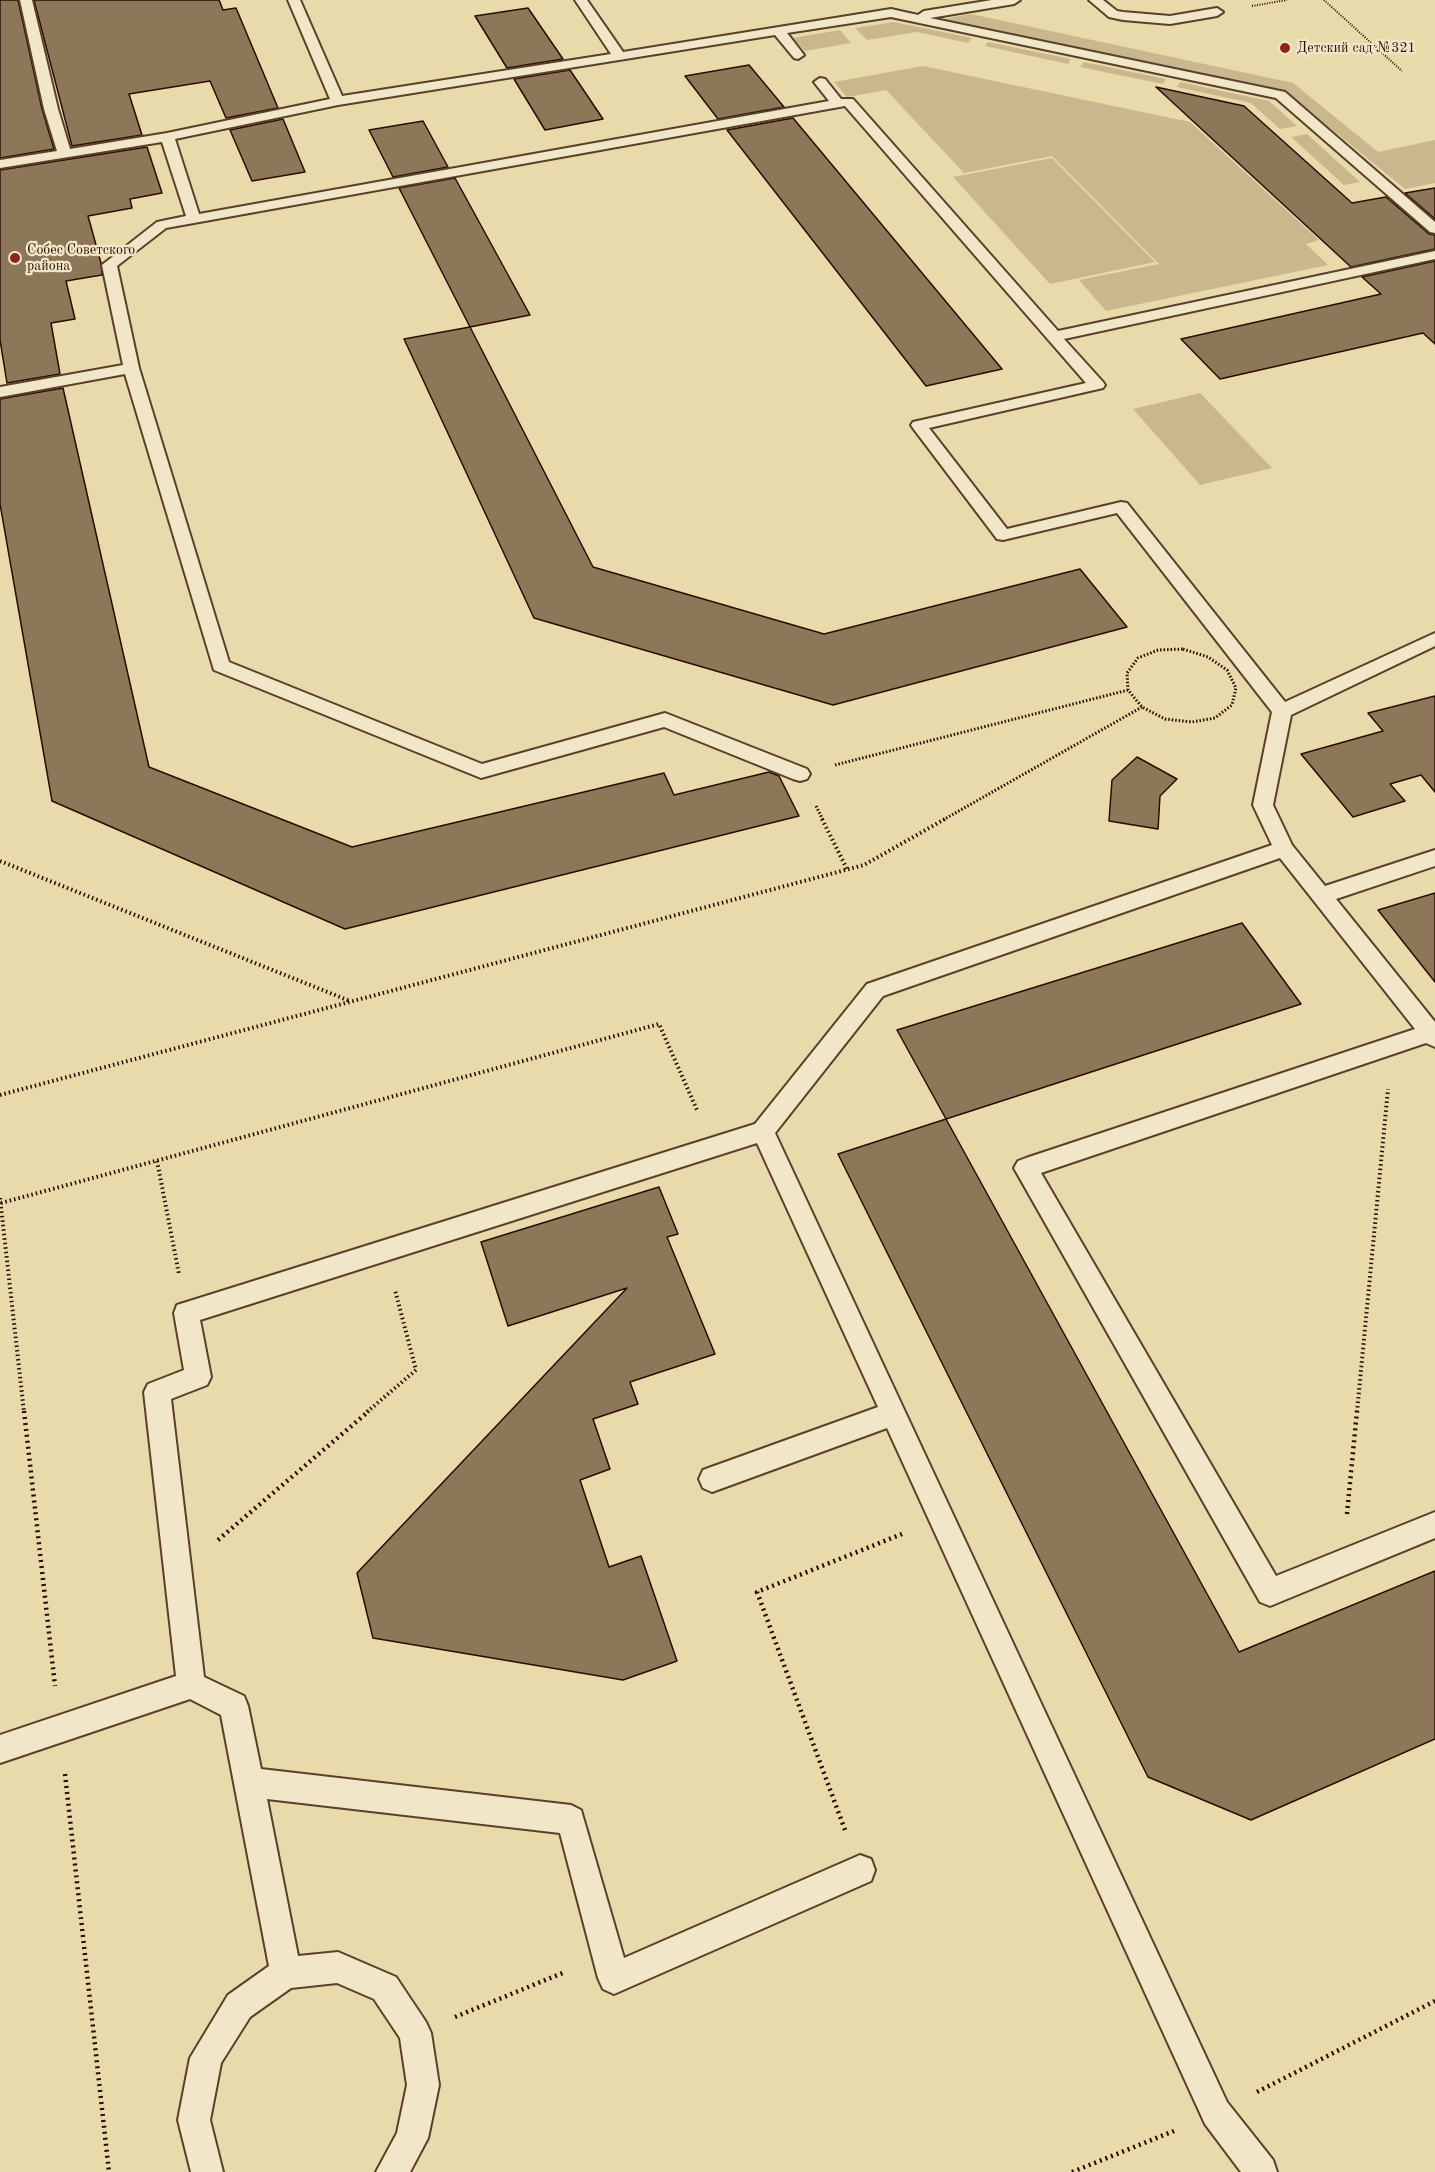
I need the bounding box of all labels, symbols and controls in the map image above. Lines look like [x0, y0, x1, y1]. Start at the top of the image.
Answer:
place label: Детский сад №321 [1297, 40, 1416, 56]
marker: Детский сад №321 [1278, 41, 1292, 55]
place label: Собес Советского района [27, 242, 135, 274]
marker: Собес Советского района [8, 251, 22, 265]

